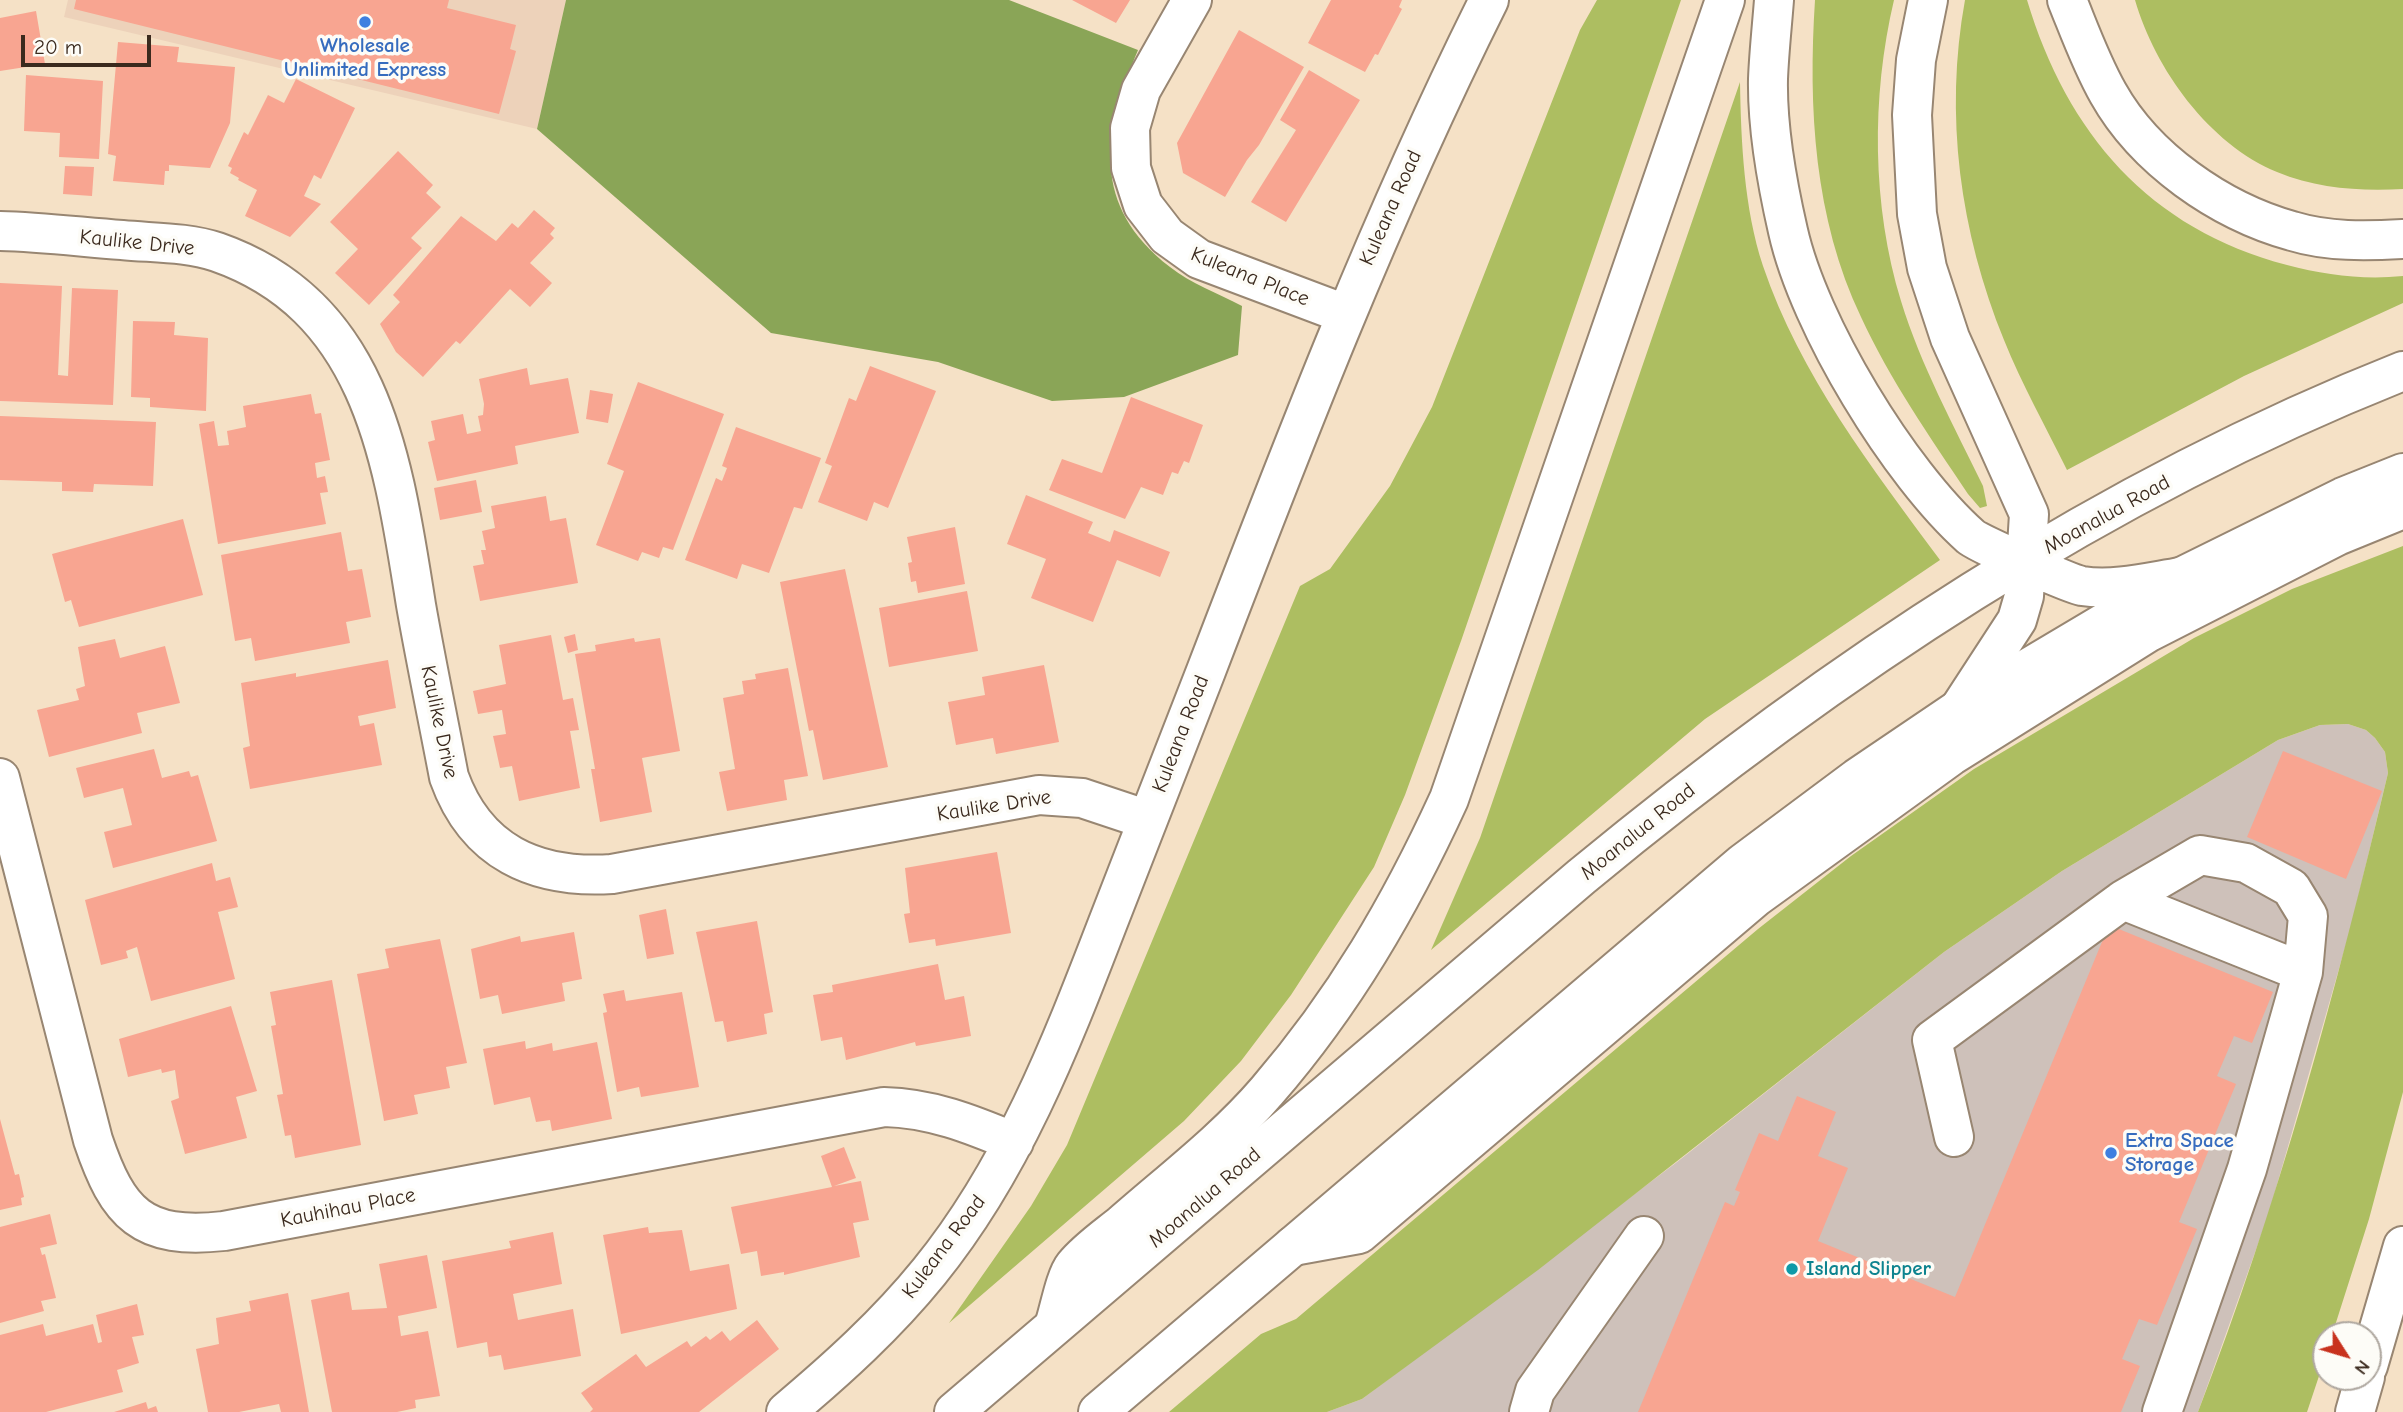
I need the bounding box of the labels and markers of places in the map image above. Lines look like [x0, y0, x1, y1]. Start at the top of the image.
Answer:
marker: Wholesale Unlimited Express [357, 14, 373, 30]
place label: Wholesale Unlimited Express [284, 33, 446, 83]
place label: Extra Space Storage [2125, 1128, 2234, 1178]
marker: Extra Space Storage [2103, 1145, 2119, 1161]
place label: Island Slipper [1806, 1256, 1931, 1282]
marker: Island Slipper [1784, 1261, 1800, 1277]

